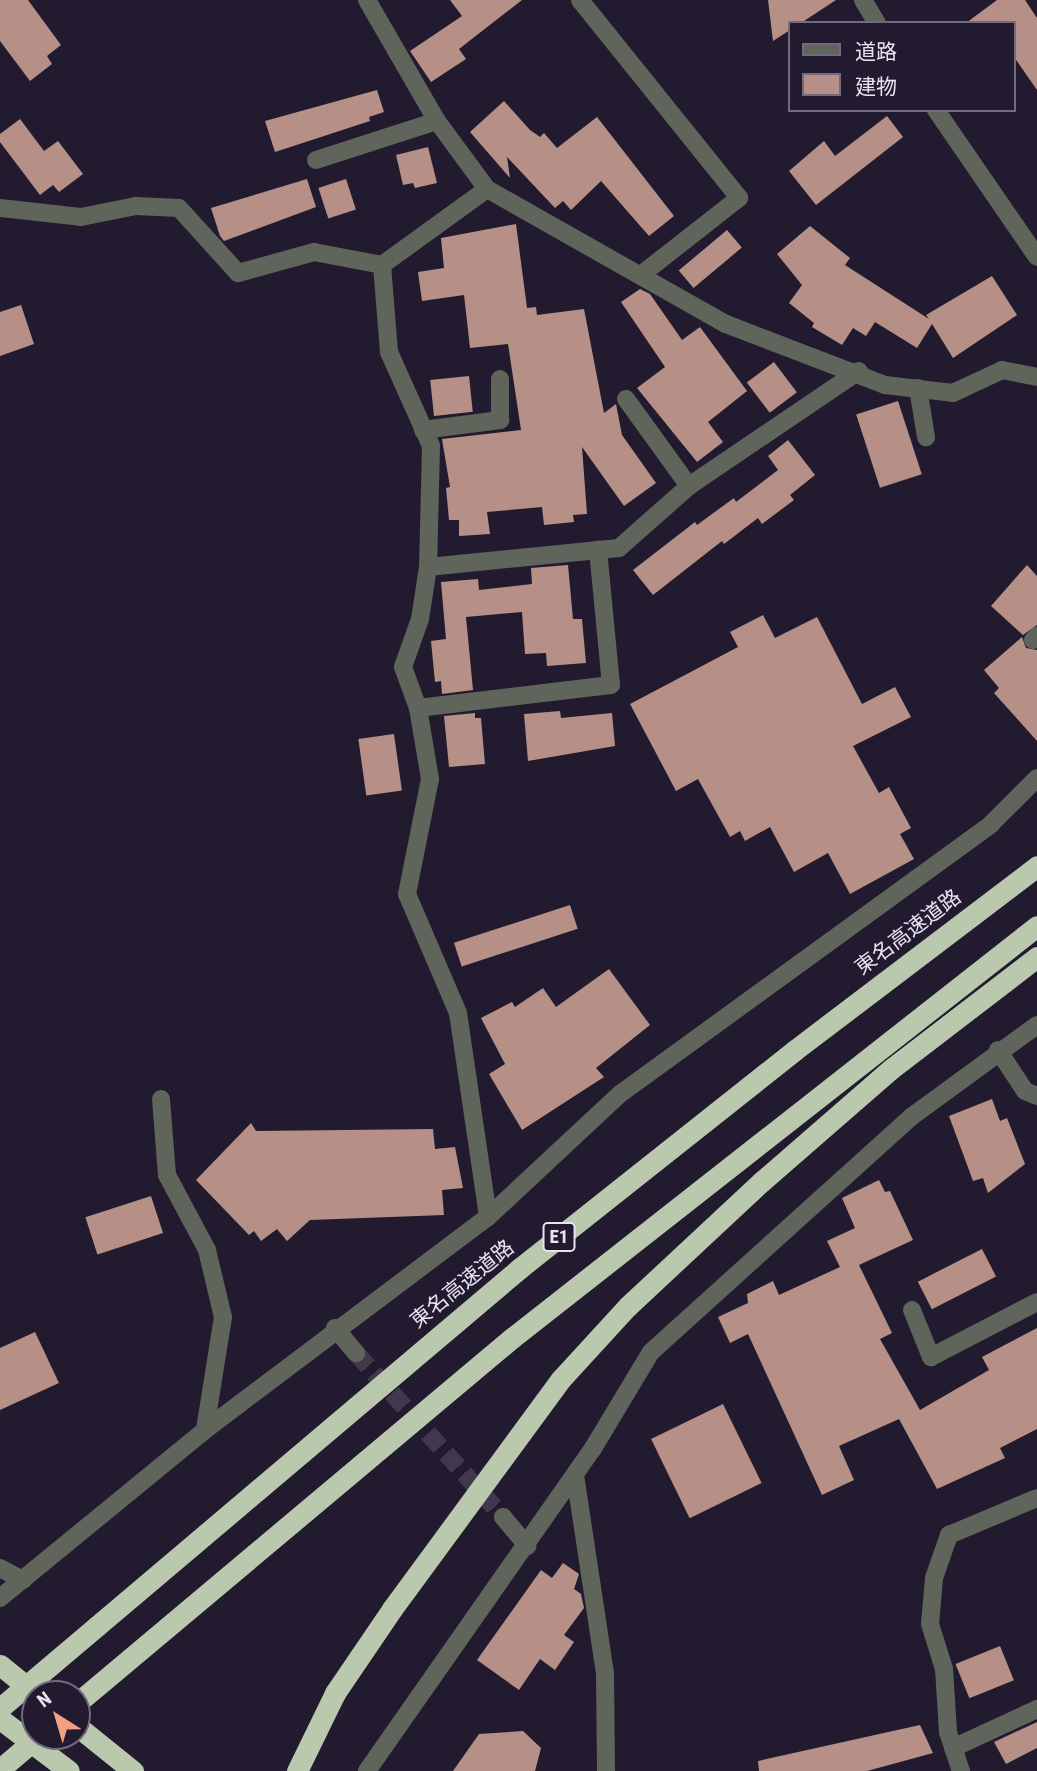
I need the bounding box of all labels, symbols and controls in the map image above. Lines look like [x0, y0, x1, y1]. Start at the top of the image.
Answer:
legend [788, 21, 1016, 112]
text: 道路 [855, 40, 897, 64]
text: 建物 [855, 75, 897, 99]
street label: 東名高速道路 [850, 884, 966, 980]
road number: E1 [542, 1222, 576, 1252]
street label: 東名高速道路 [405, 1235, 519, 1333]
north arrow [21, 1680, 91, 1750]
text: N [33, 1687, 56, 1712]

